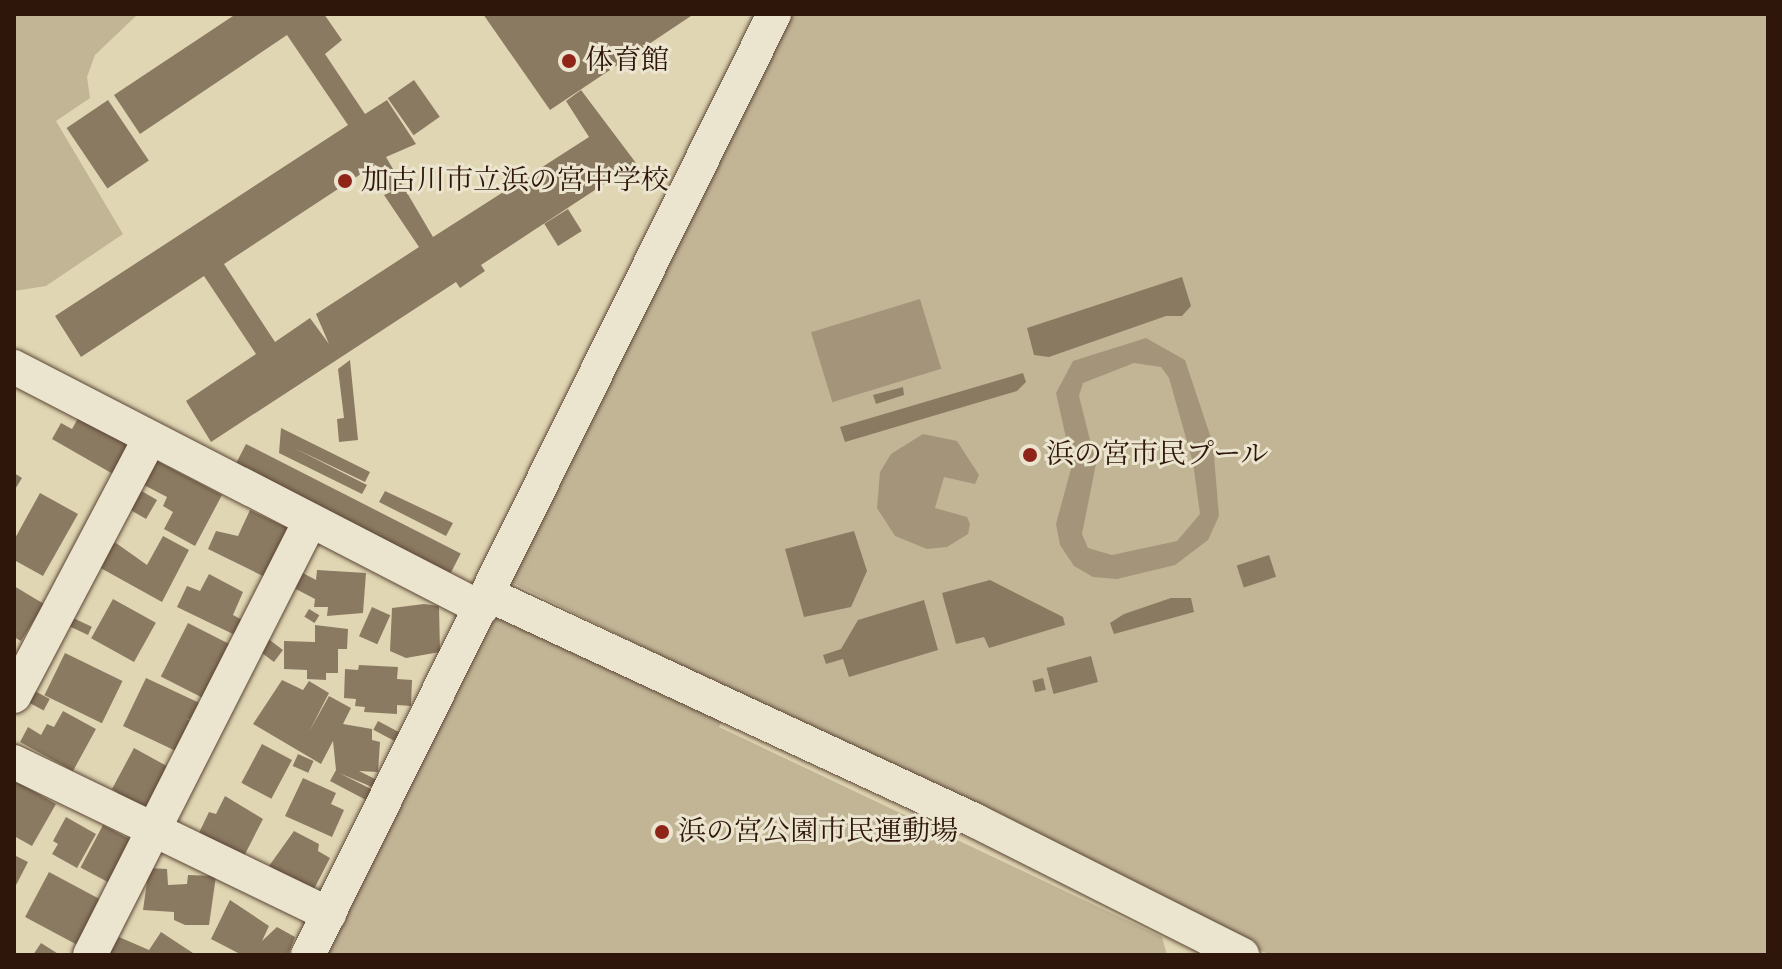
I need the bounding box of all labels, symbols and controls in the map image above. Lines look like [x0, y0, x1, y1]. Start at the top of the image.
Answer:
place label: 体育館 [585, 44, 669, 78]
marker: 体育館 [560, 52, 578, 70]
place label: 加古川市立浜の宮中学校 [361, 164, 669, 198]
marker: 加古川市立浜の宮中学校 [336, 172, 354, 190]
place label: 浜の宮市民プール [1046, 438, 1269, 472]
marker: 浜の宮市民プール [1021, 446, 1039, 464]
place label: 浜の宮公園市民運動場 [678, 815, 958, 849]
marker: 浜の宮公園市民運動場 [653, 823, 671, 841]

